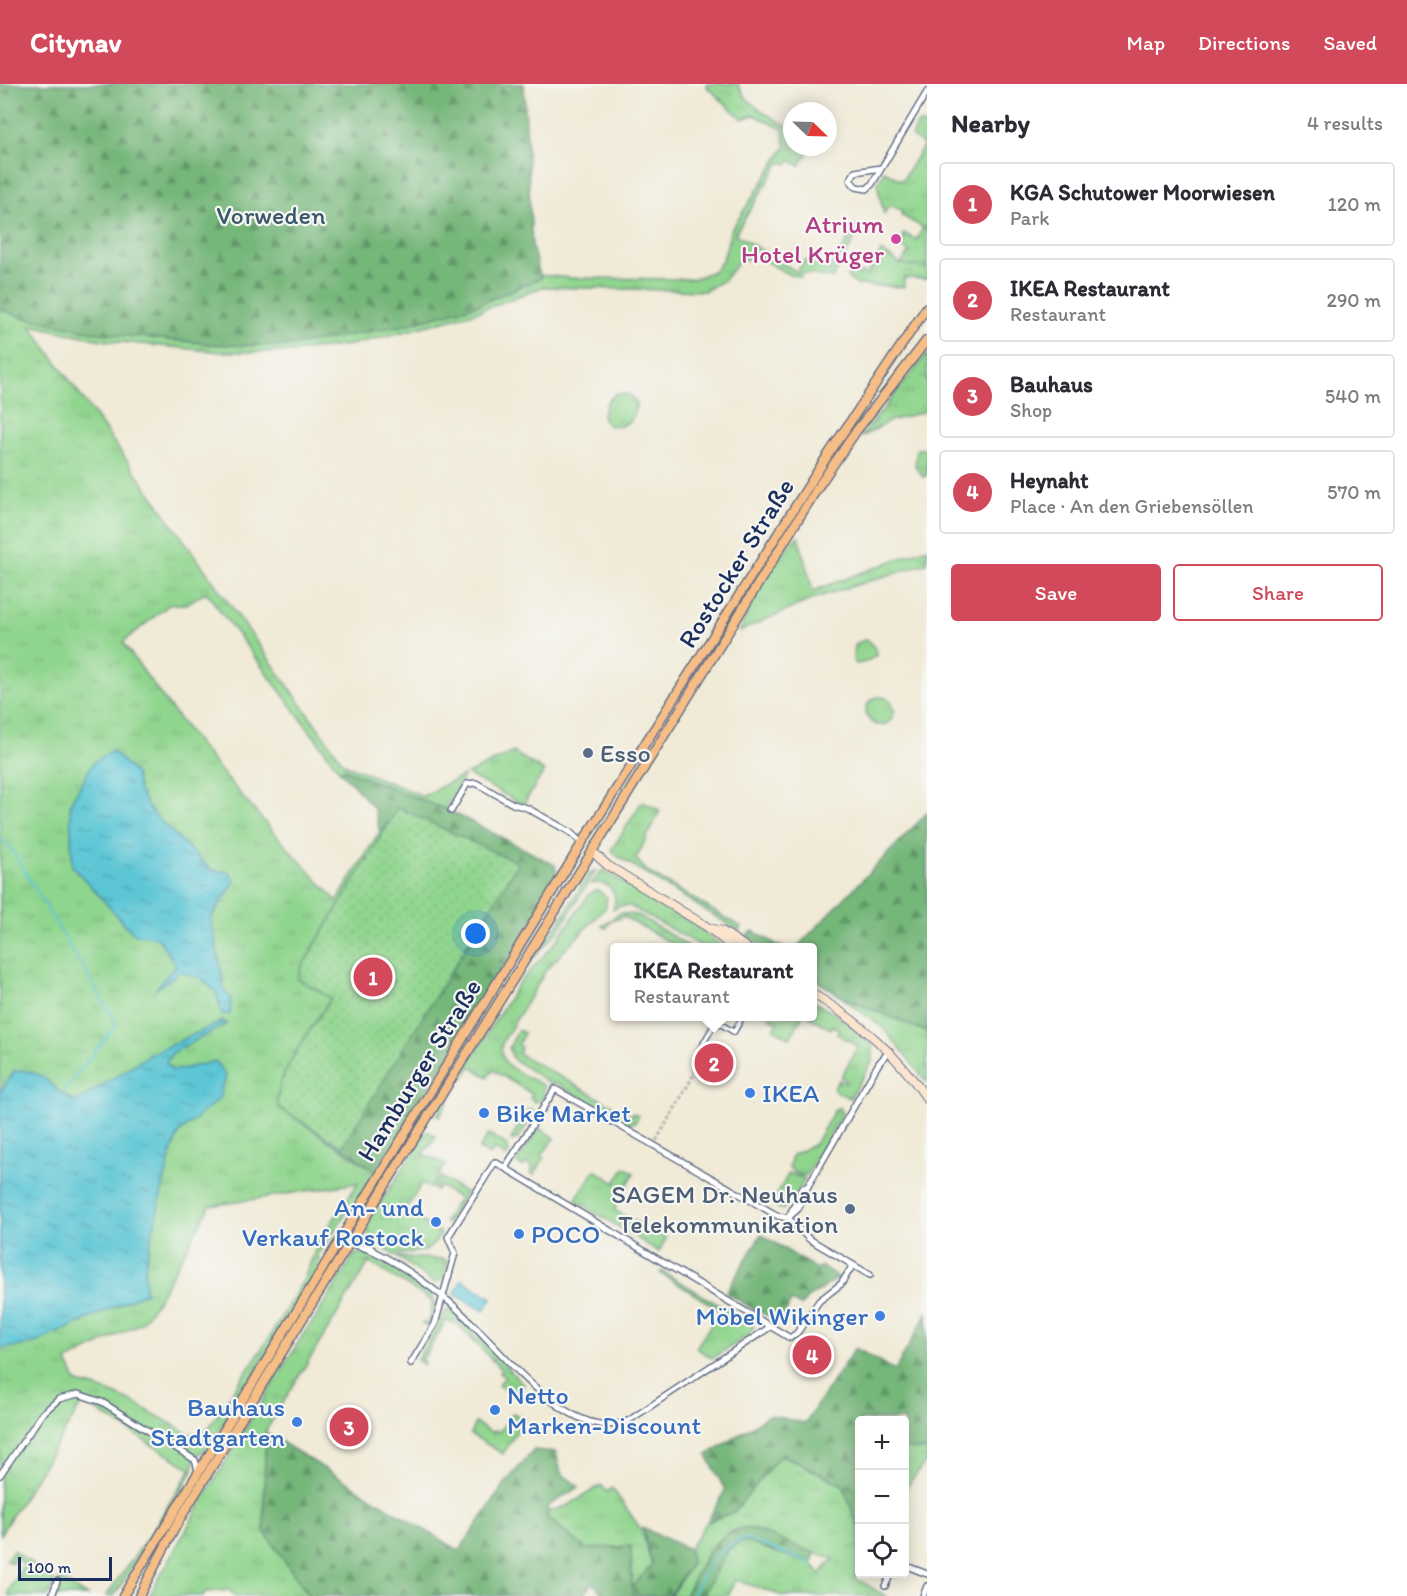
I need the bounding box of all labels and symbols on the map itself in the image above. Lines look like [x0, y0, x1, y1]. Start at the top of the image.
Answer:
north arrow [783, 102, 837, 156]
park label: Vorweden [216, 199, 326, 231]
place label: Atrium Hotel Krüger [741, 208, 884, 270]
marker: Atrium Hotel Krüger [889, 232, 903, 246]
street label: Rostocker Straße [671, 472, 801, 654]
place label: Esso [600, 737, 651, 769]
marker: Esso [581, 746, 595, 760]
your location [461, 919, 490, 948]
pin: 1 [354, 954, 392, 1000]
street label: Hamburger Straße [350, 973, 488, 1167]
pin: 2 [694, 1040, 734, 1086]
place label: IKEA [762, 1077, 820, 1109]
marker: IKEA [743, 1086, 757, 1100]
place label: Bike Market [496, 1097, 631, 1129]
marker: Bike Market [477, 1106, 491, 1120]
place label: SAGEM Dr. Neuhaus Telekommunikation [611, 1178, 838, 1240]
place label: An- und Verkauf Rostock [242, 1191, 425, 1253]
marker: SAGEM Dr. Neuhaus Telekommunikation [843, 1202, 857, 1216]
marker: An- und Verkauf Rostock [429, 1215, 443, 1229]
place label: POCO [531, 1218, 600, 1250]
marker: POCO [512, 1227, 526, 1241]
place label: Möbel Wikinger [696, 1300, 869, 1332]
marker: Möbel Wikinger [873, 1309, 887, 1323]
pin: 4 [792, 1332, 832, 1378]
place label: Netto Marken-Discount [507, 1379, 702, 1441]
place label: Bauhaus Stadtgarten [150, 1391, 285, 1453]
marker: Netto Marken-Discount [488, 1403, 502, 1417]
pin: 3 [330, 1404, 368, 1450]
marker: Bauhaus Stadtgarten [290, 1415, 304, 1429]
scale bar [18, 1554, 112, 1582]

